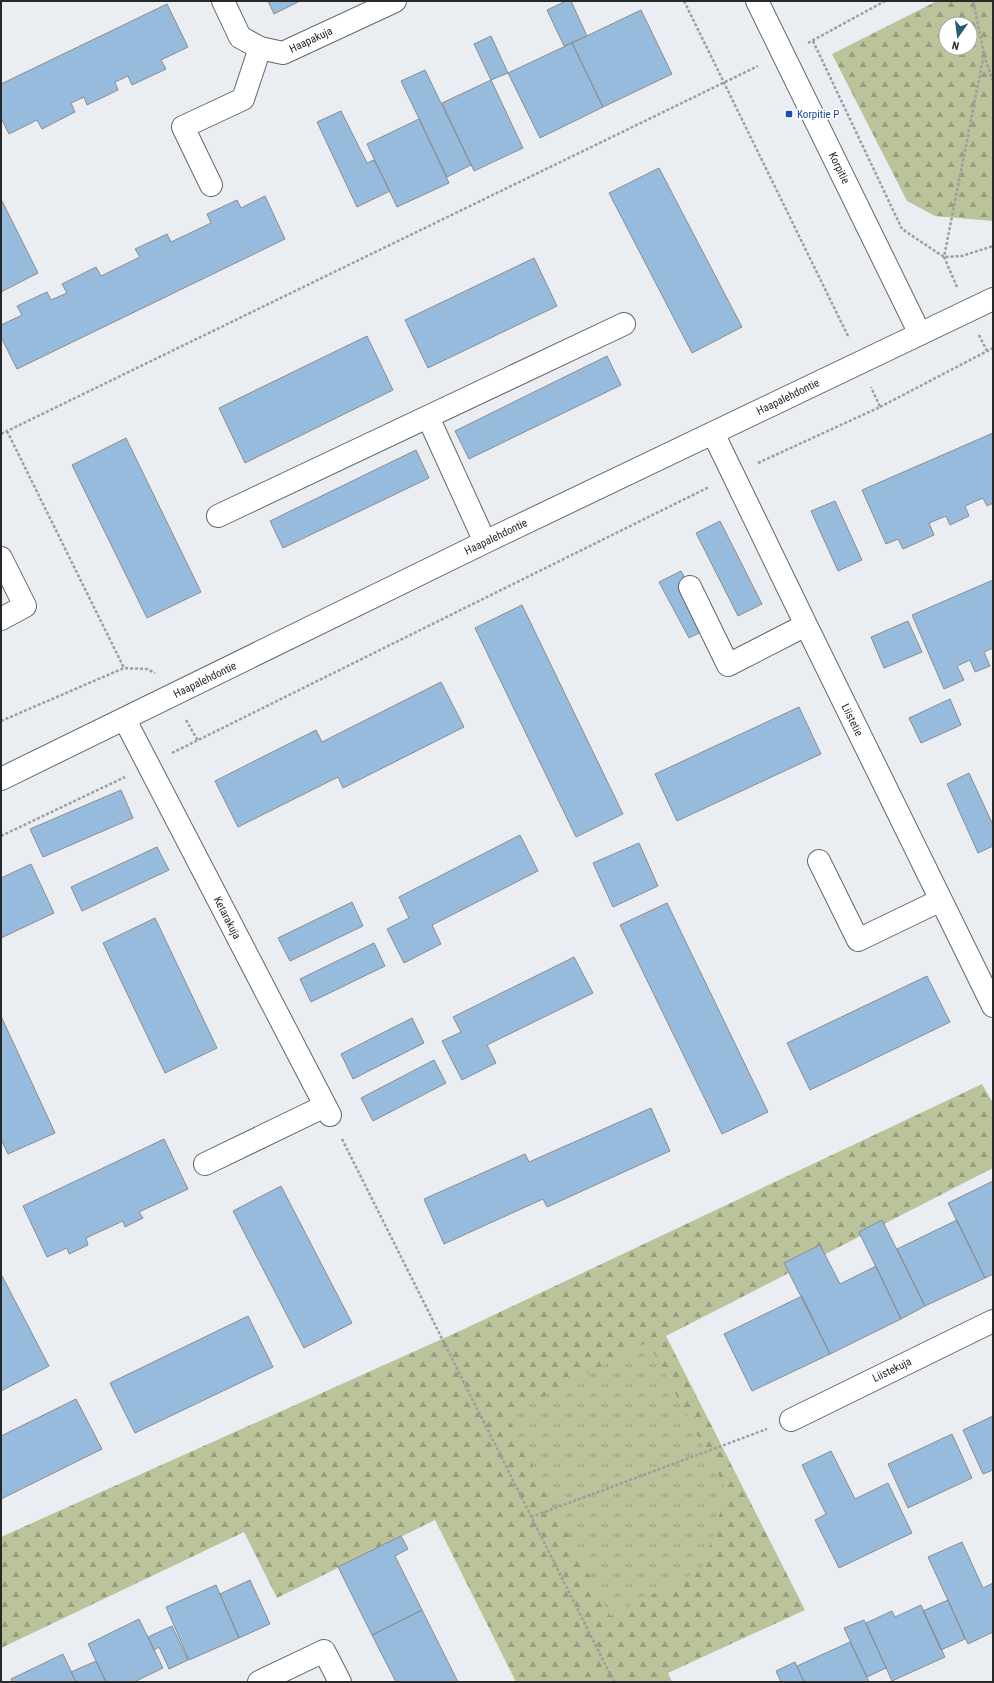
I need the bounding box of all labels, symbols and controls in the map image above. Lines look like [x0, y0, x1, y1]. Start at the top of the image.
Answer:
north arrow [938, 16, 978, 56]
street label: Haapakuja [287, 24, 335, 56]
text: N [951, 38, 961, 52]
place label: Korpitie P [797, 108, 839, 121]
marker: Korpitie P [784, 109, 794, 119]
street label: Korpitie [826, 150, 852, 186]
street label: Haapalehdontie [754, 376, 822, 418]
street label: Haapalehdontie [462, 516, 530, 558]
street label: Haapalehdontie [171, 659, 239, 701]
street label: Liistetie [839, 702, 865, 738]
street label: Ketarakuja [211, 895, 243, 941]
street label: Liistekuja [870, 1355, 914, 1385]

